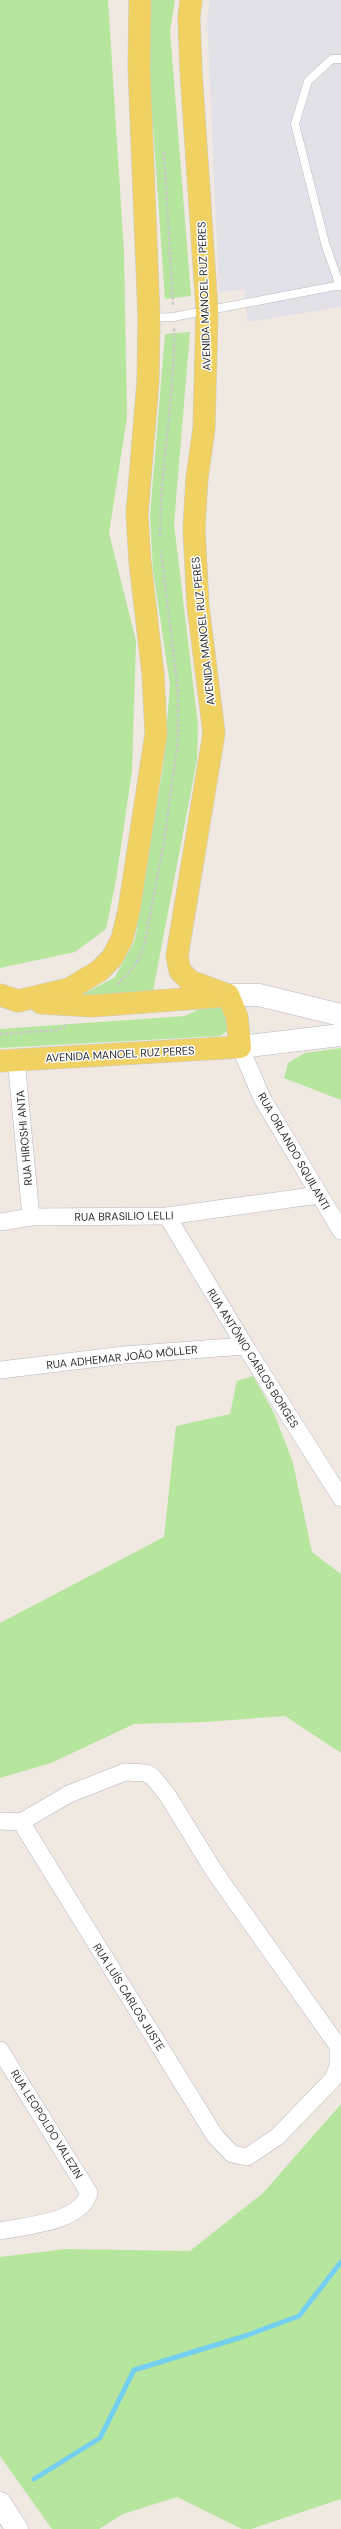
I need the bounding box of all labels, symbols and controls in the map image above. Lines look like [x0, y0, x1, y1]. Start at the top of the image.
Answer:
street label: AVENIDA MANOEL RUZ PERES [194, 221, 214, 371]
street label: AVENIDA MANOEL RUZ PERES [188, 556, 218, 706]
street label: AVENIDA MANOEL RUZ PERES [45, 1043, 195, 1065]
street label: RUA HIROSHI ANTA [13, 1090, 35, 1186]
street label: RUA ORLANDO SQUILANTI [255, 1090, 333, 1212]
street label: RUA BRASILIO LELLI [74, 1208, 174, 1224]
street label: RUA ANTÔNIO CARLOS BORGES [204, 1286, 302, 1430]
street label: RUA ADHEMAR JOÃO MÖLLER [46, 1342, 198, 1372]
street label: RUA LUÍS CARLOS JUSTE [90, 1941, 168, 2053]
street label: RUA LEOPOLDO VALEZIN [8, 2067, 86, 2181]

